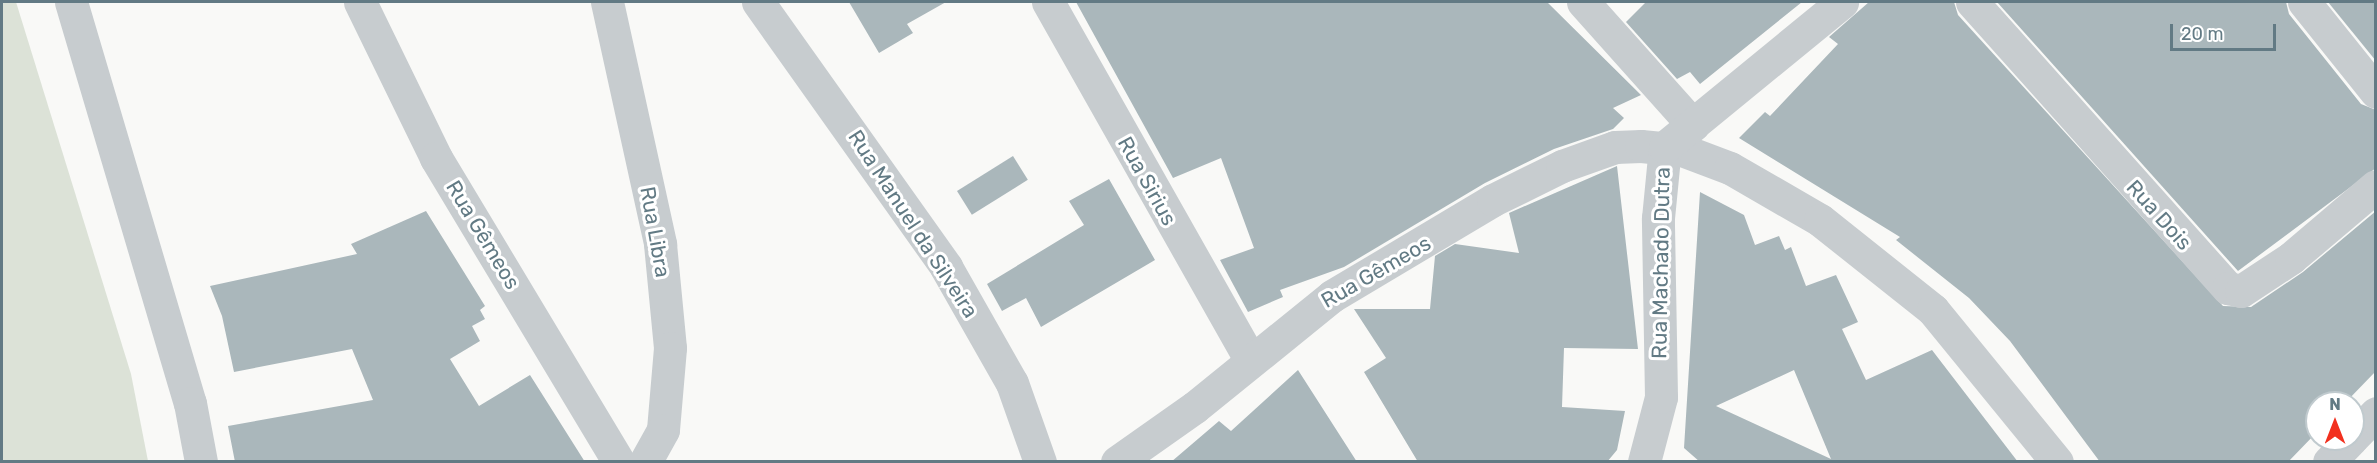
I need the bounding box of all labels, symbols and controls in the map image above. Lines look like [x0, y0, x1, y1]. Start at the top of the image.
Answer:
scale bar [2173, 12, 2280, 50]
text: 20 m [2181, 23, 2223, 45]
street label: Rua Manuel da Silveira [843, 125, 983, 323]
street label: Rua Sirius [1112, 132, 1182, 230]
street label: Rua Machado Dutra [1647, 167, 1675, 359]
street label: Rua Dois [2121, 175, 2197, 255]
street label: Rua Gêmeos [441, 176, 525, 294]
street label: Rua Libra [635, 185, 675, 279]
street label: Rua Gêmeos [1317, 230, 1435, 314]
north arrow [2305, 391, 2365, 451]
text: N [2329, 395, 2341, 414]

